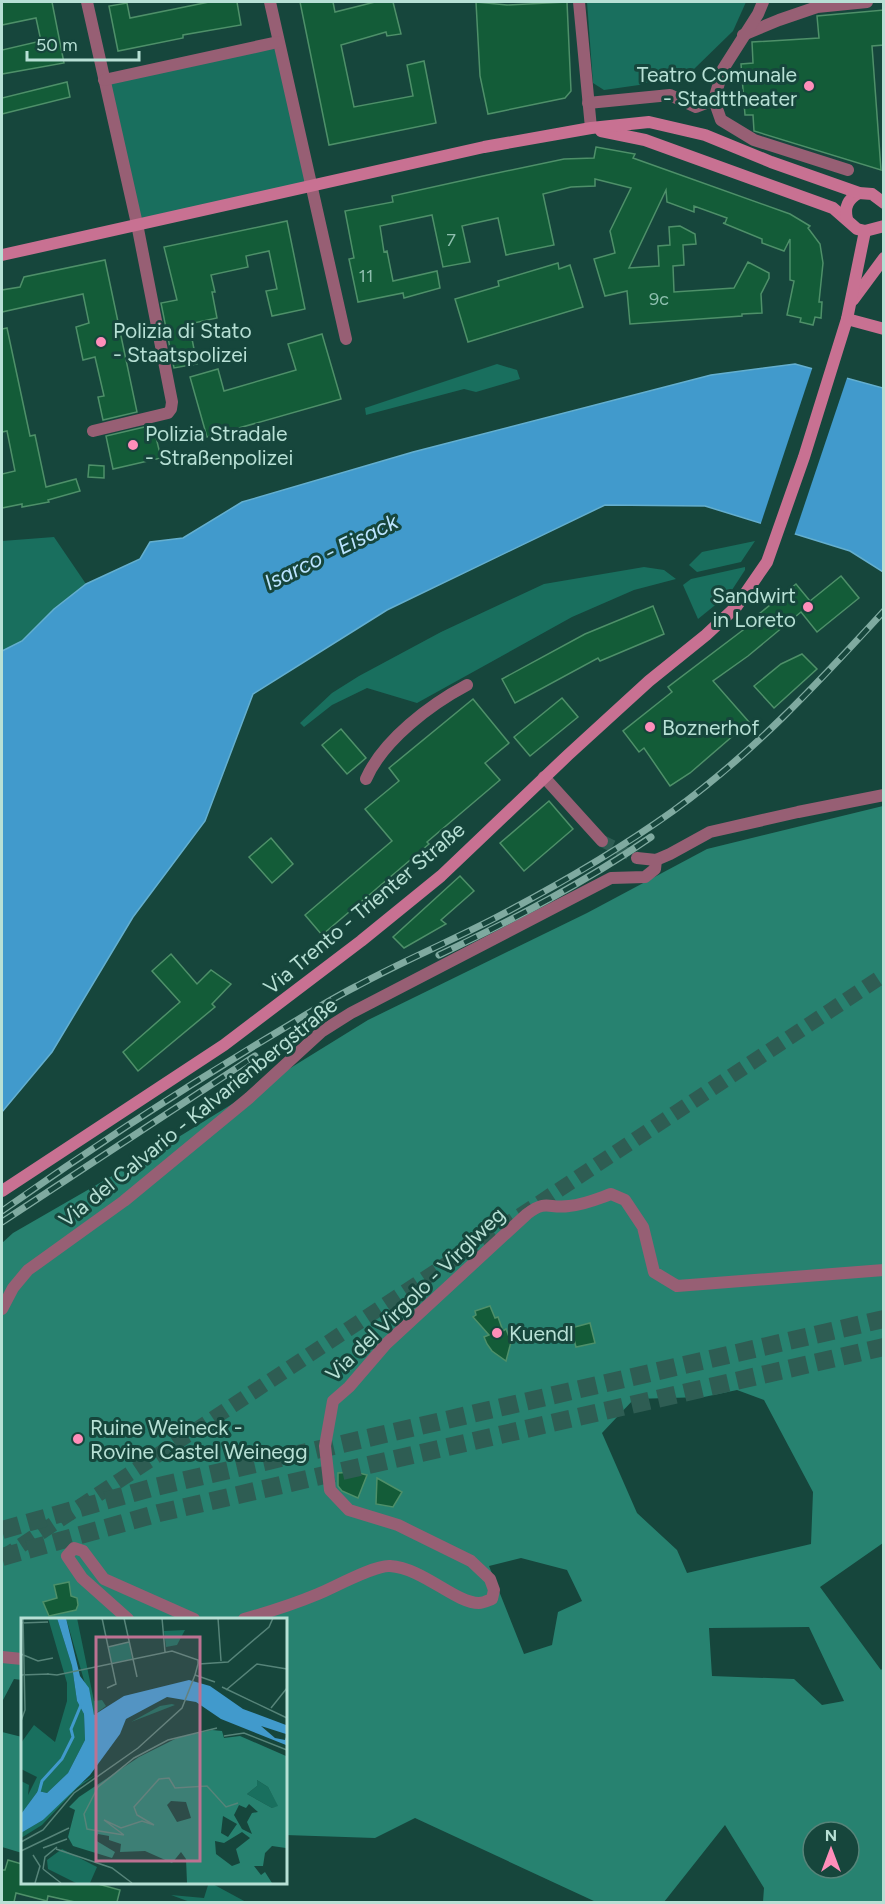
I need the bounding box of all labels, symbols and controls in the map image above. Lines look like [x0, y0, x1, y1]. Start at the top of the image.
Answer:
scale bar [27, 24, 140, 62]
text: 50 m [36, 34, 78, 56]
place label: Teatro Comunale - Stadttheater [637, 62, 797, 111]
marker: Teatro Comunale - Stadttheater [802, 79, 816, 93]
house number: 7 [446, 229, 456, 251]
house number: 11 [359, 265, 373, 287]
house number: 9c [649, 288, 669, 310]
place label: Polizia di Stato - Staatspolizei [113, 318, 252, 367]
marker: Polizia di Stato - Staatspolizei [94, 335, 108, 349]
place label: Polizia Stradale - Straßenpolizei [145, 421, 293, 470]
marker: Polizia Stradale - Straßenpolizei [126, 438, 140, 452]
water label: Isarco - Eisack [260, 507, 403, 596]
place label: Sandwirt in Loreto [712, 583, 796, 632]
marker: Sandwirt in Loreto [801, 600, 815, 614]
place label: Boznerhof [662, 715, 760, 740]
marker: Boznerhof [643, 720, 657, 734]
street label: Via Trento - Trienter Straße [258, 817, 470, 999]
street label: Via del Calvario - Kalvarienbergstraße [54, 992, 342, 1232]
street label: Via del Virgolo - Virglweg [320, 1202, 510, 1386]
place label: Kuendl [509, 1321, 574, 1346]
marker: Kuendl [490, 1326, 504, 1340]
place label: Ruine Weineck - Rovine Castel Weinegg [90, 1415, 308, 1464]
marker: Ruine Weineck - Rovine Castel Weinegg [71, 1432, 85, 1446]
inset map [21, 1618, 286, 1883]
north arrow [801, 1820, 861, 1880]
text: N [825, 1826, 837, 1845]

